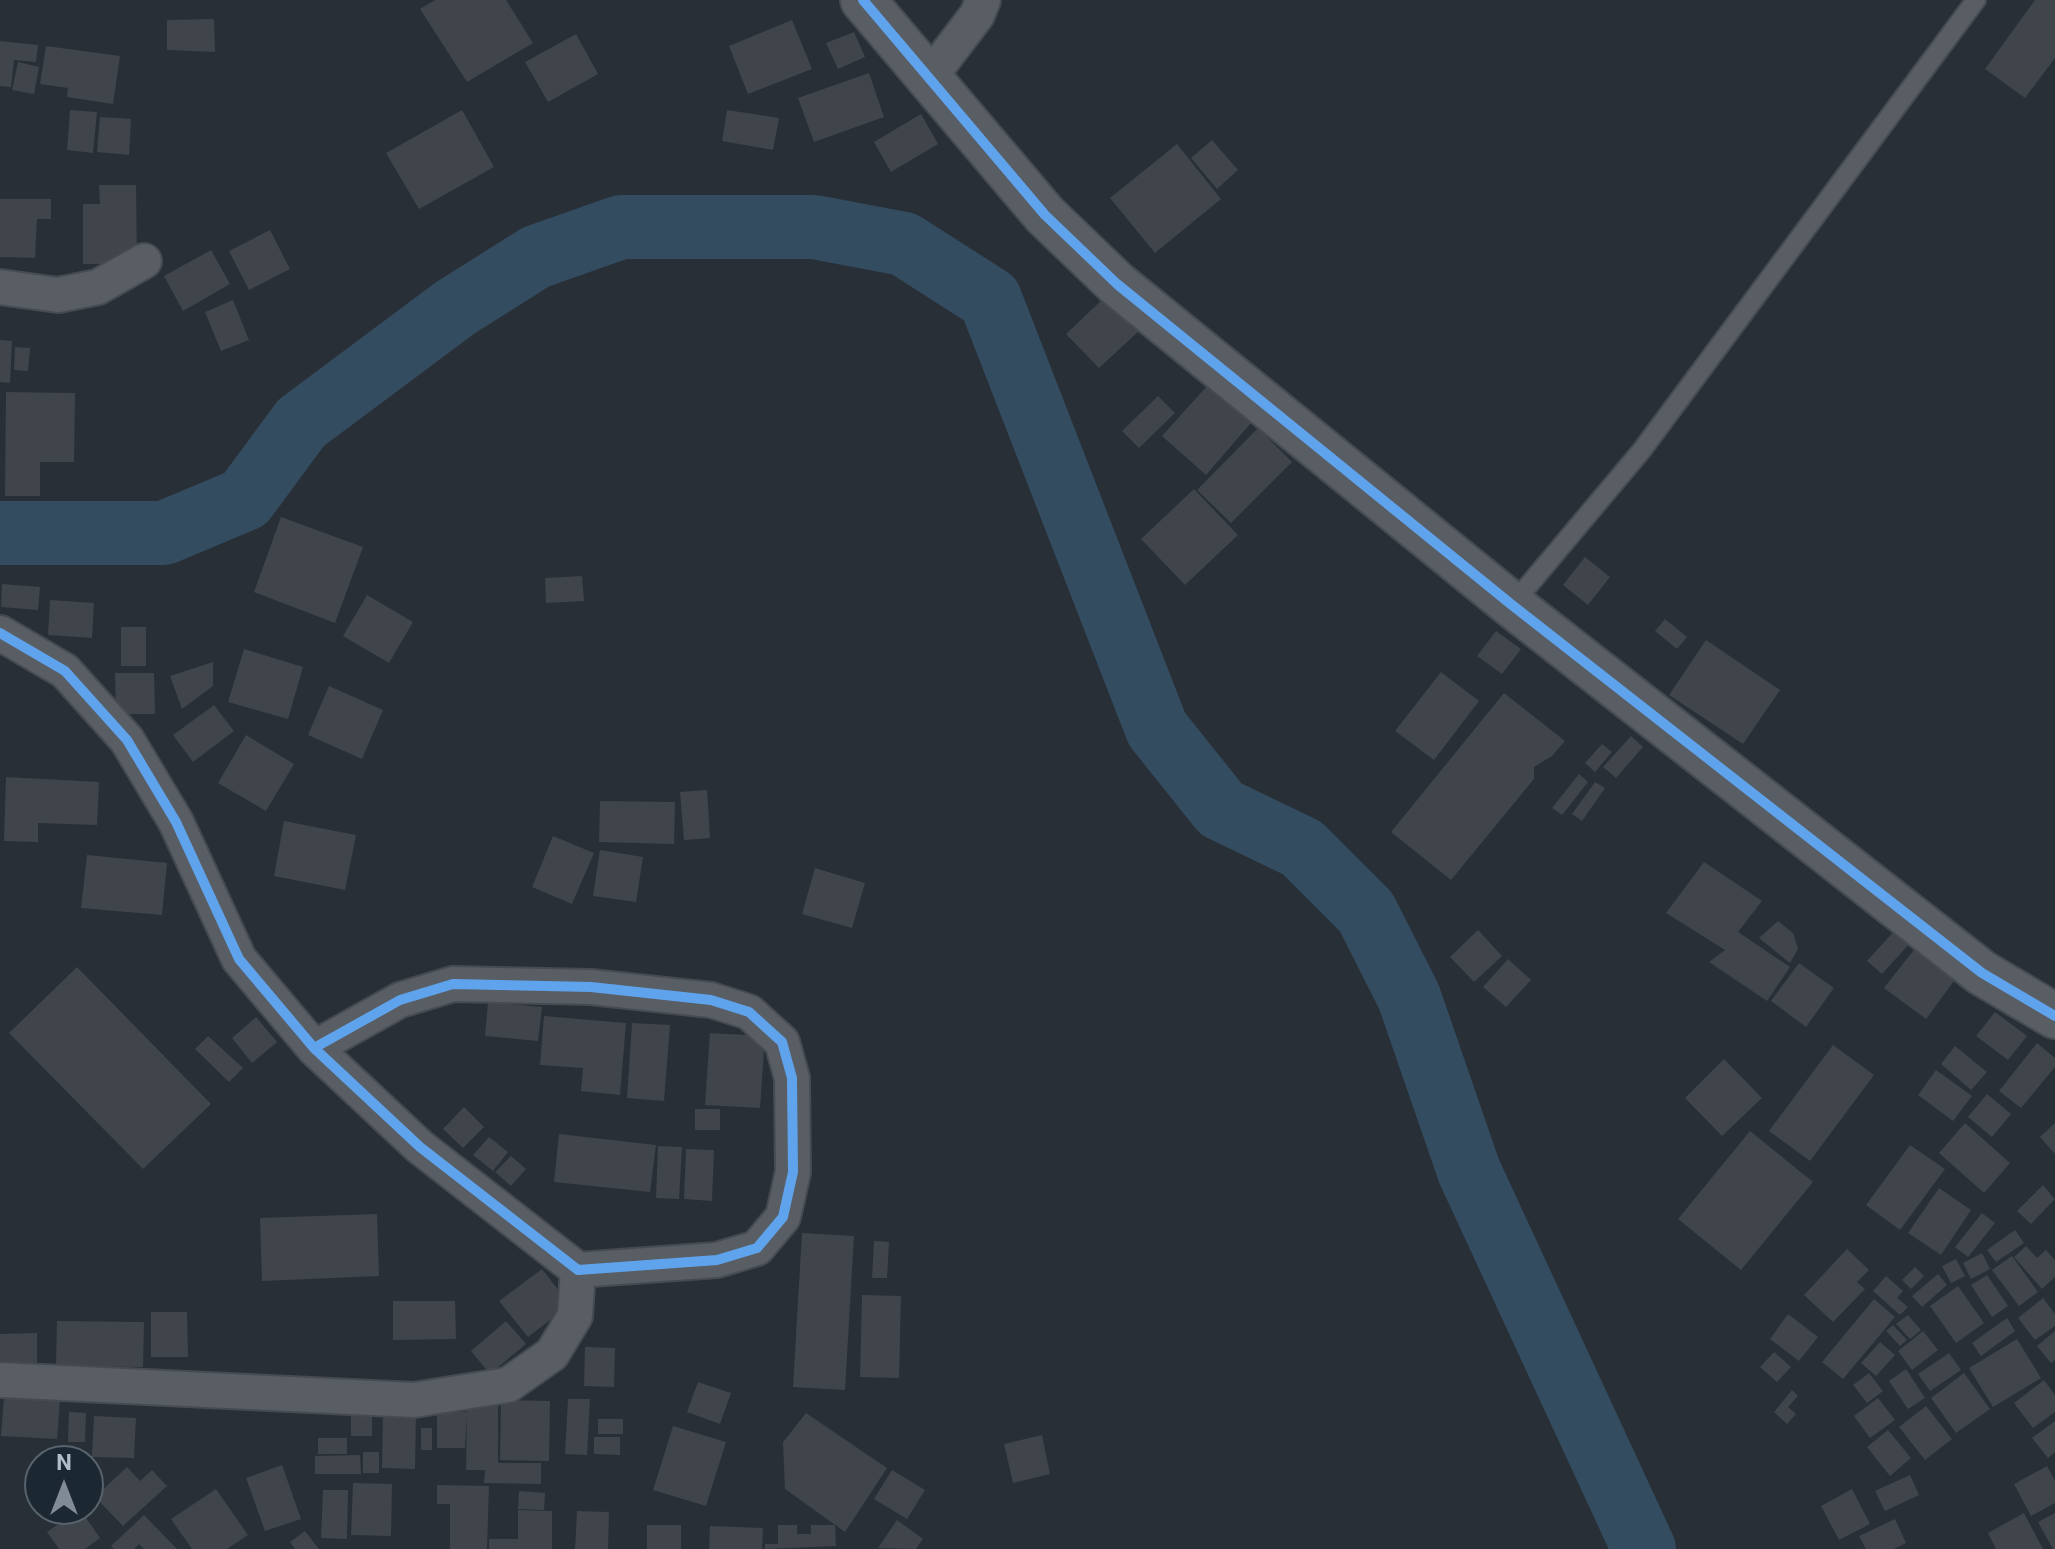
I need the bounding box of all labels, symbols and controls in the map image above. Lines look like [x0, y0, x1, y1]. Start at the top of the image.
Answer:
north arrow [24, 1445, 104, 1525]
text: N [56, 1450, 72, 1475]

